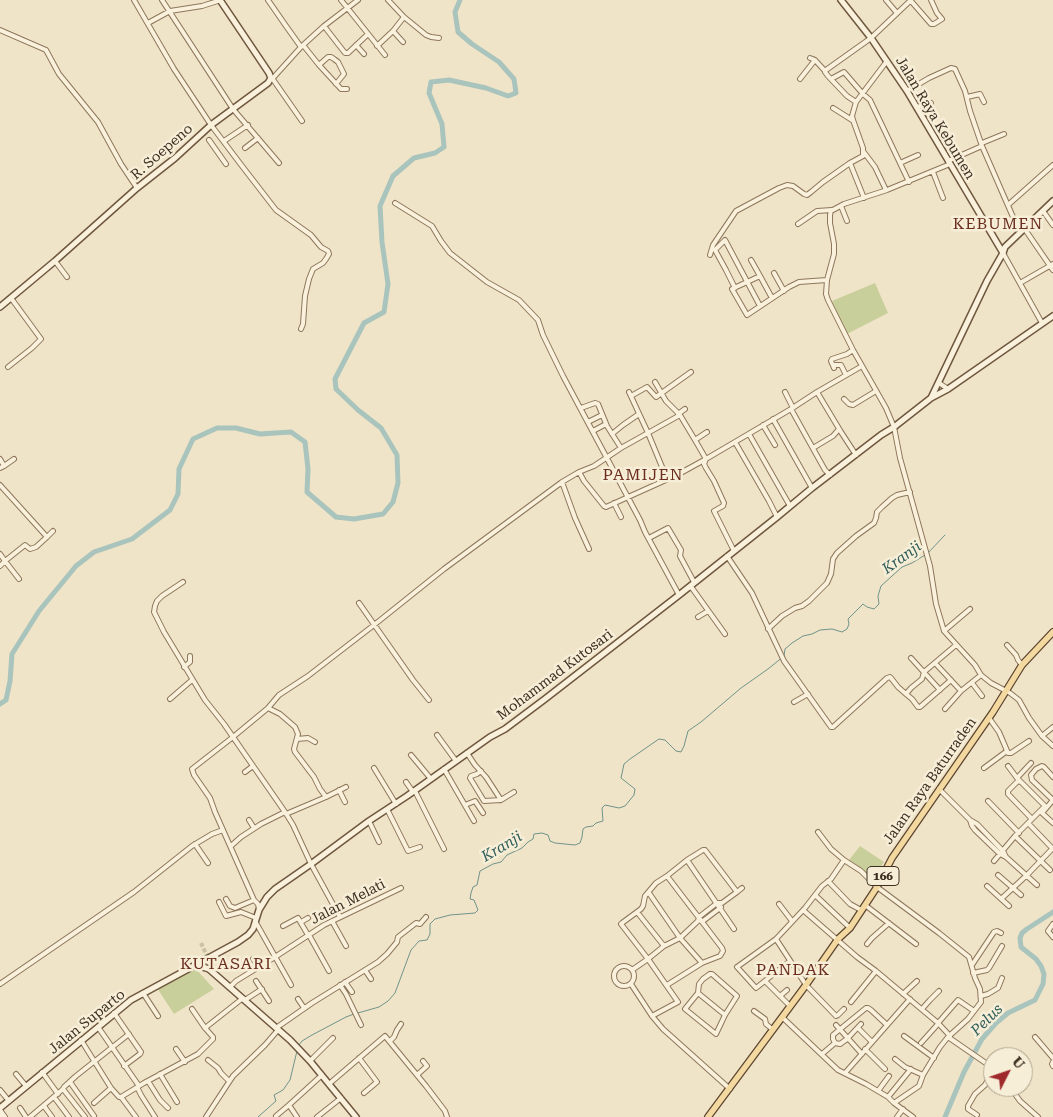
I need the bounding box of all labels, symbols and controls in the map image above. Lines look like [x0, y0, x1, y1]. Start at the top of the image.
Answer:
street label: Jalan Raya Kebumen [892, 54, 978, 182]
street label: R. Soepeno [128, 121, 196, 183]
district label: KEBUMEN [952, 214, 1044, 234]
district label: PAMIJEN [602, 465, 684, 485]
water label: Kranji [879, 538, 925, 578]
street label: Mohammad Kutosari [494, 626, 616, 724]
street label: Jalan Raya Baturraden [880, 714, 980, 848]
water label: Kranji [478, 828, 526, 866]
road number: 166 [867, 866, 899, 886]
street label: Jalan Melati [308, 876, 388, 928]
district label: KUTASARI [179, 954, 273, 974]
district label: PANDAK [755, 960, 831, 980]
street label: Jalan Suparto [45, 986, 129, 1058]
water label: Pelus [967, 1000, 1007, 1040]
north arrow [983, 1047, 1033, 1097]
text: U [1009, 1053, 1028, 1072]

